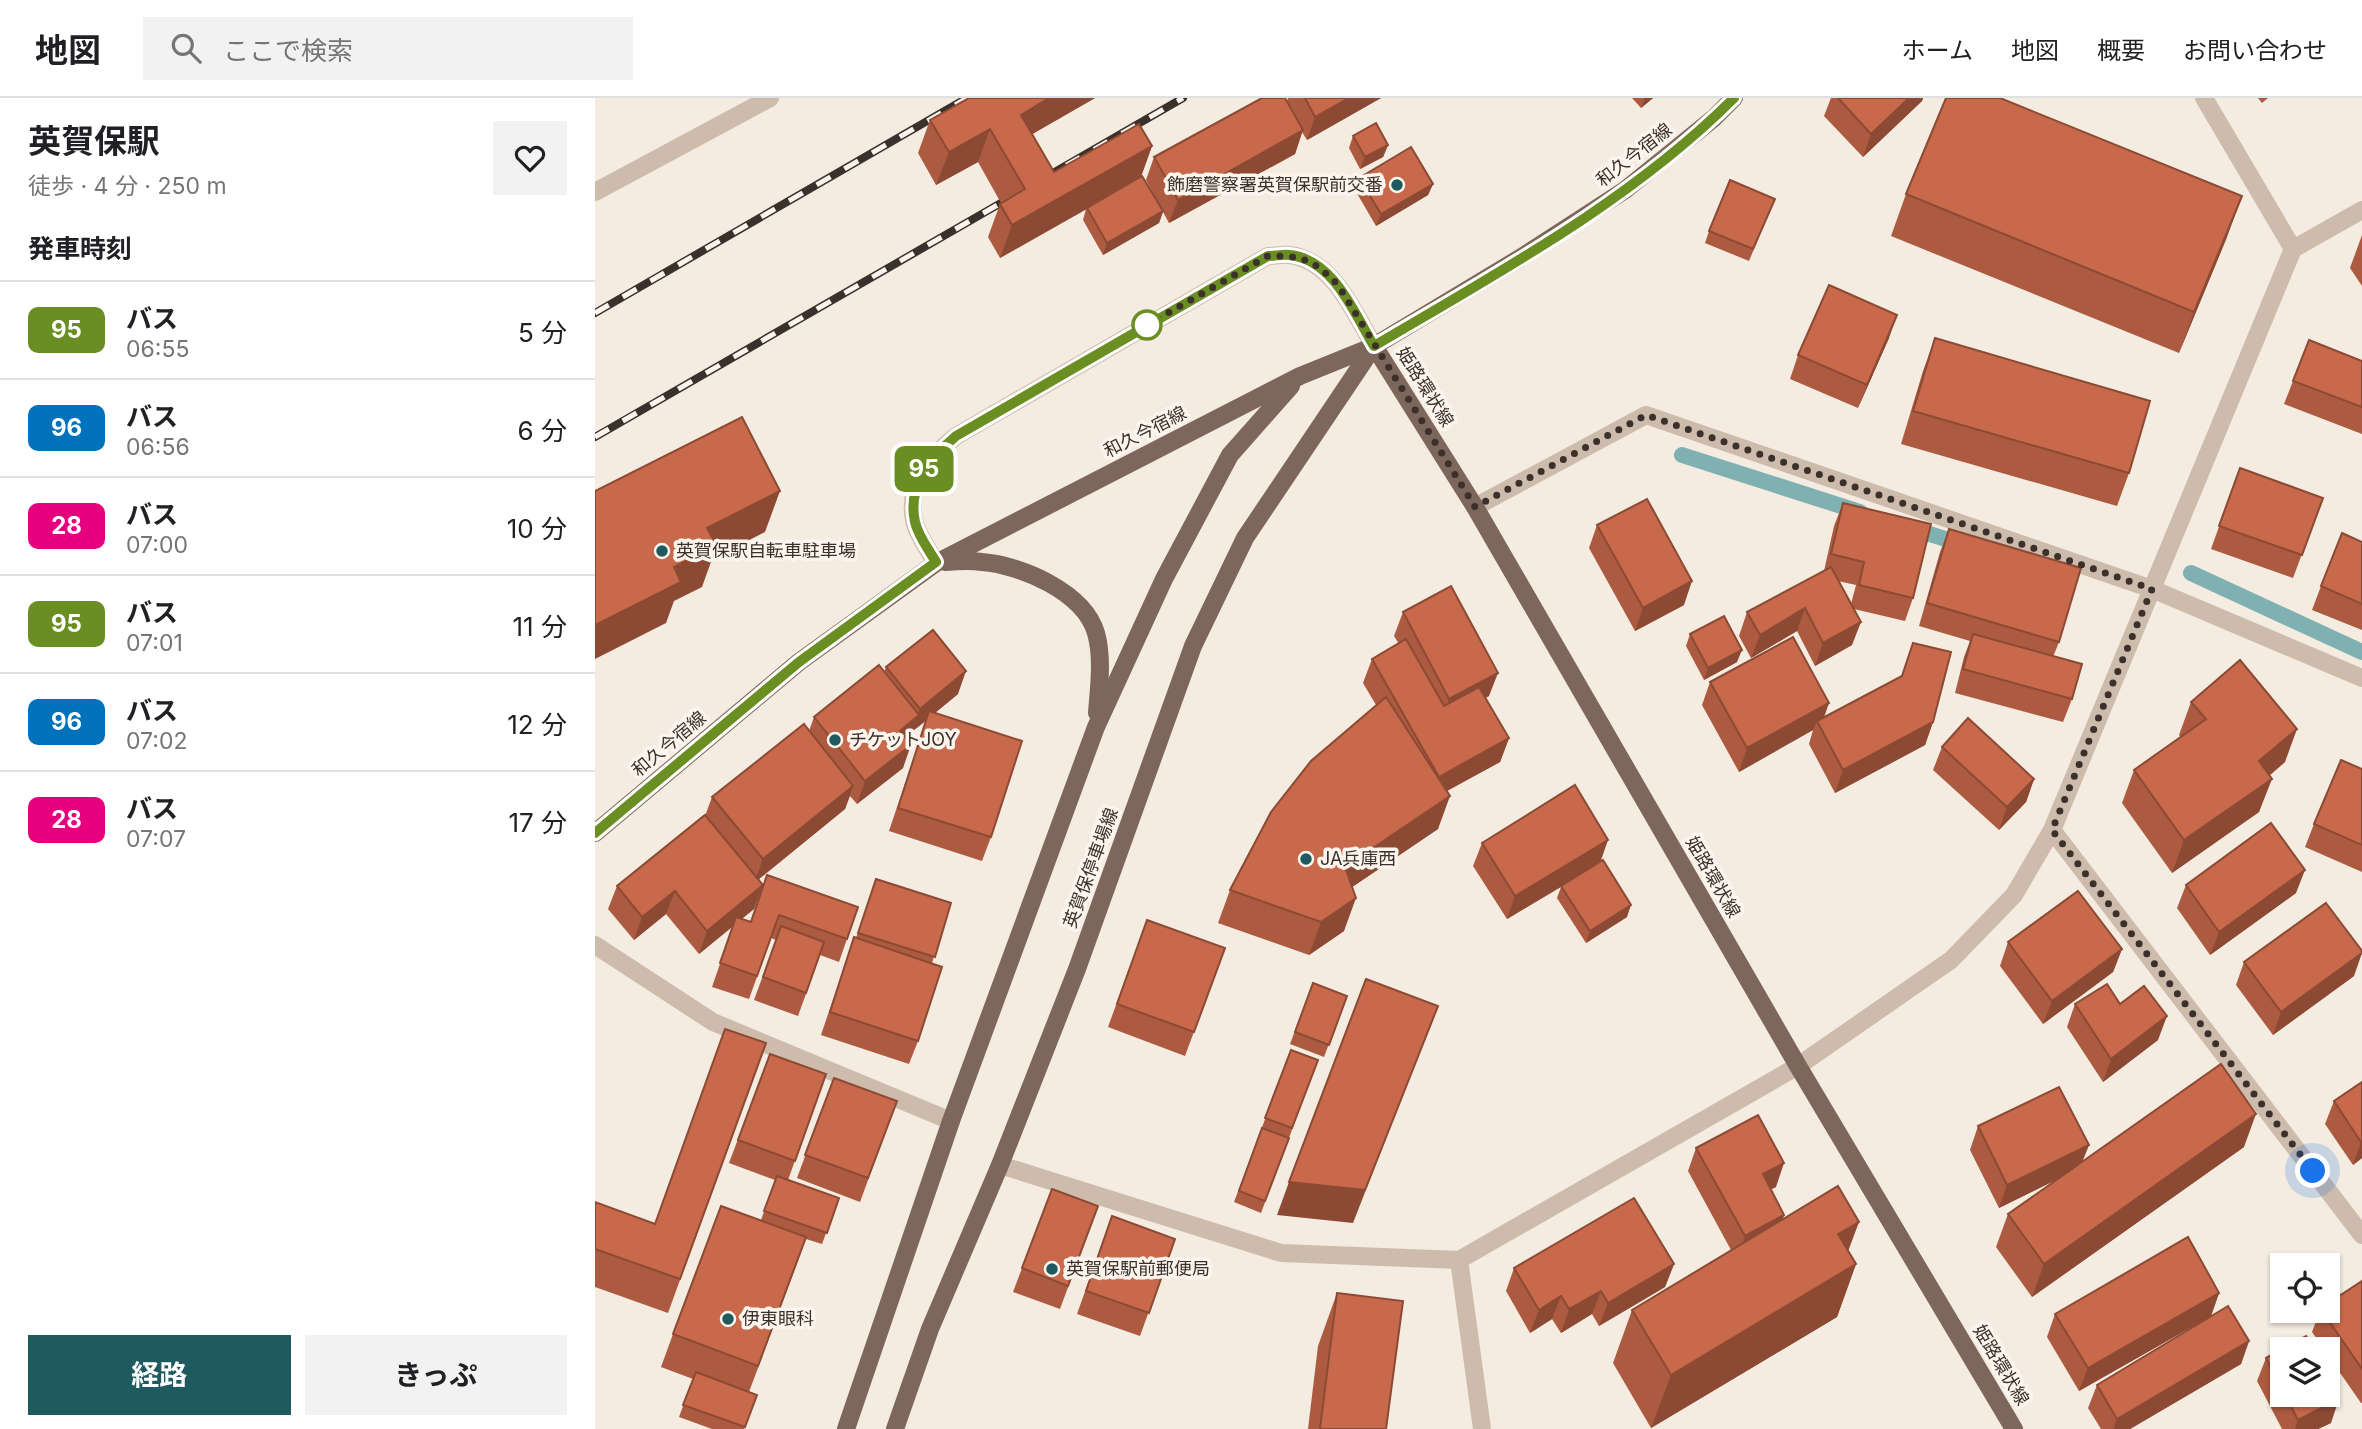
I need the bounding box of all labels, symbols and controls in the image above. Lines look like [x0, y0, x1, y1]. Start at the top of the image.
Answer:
search box [143, 17, 633, 80]
icon: search [167, 29, 205, 67]
text: 地図 [35, 30, 101, 70]
text: ここで検索 [223, 35, 353, 66]
text: ホーム [1902, 36, 1973, 65]
text: 地図 [2011, 36, 2059, 65]
text: 概要 [2097, 36, 2145, 65]
text: お問い合わせ [2183, 36, 2327, 65]
street label: 和久今宿線 [1592, 119, 1676, 191]
text: 英賀保駅 [28, 121, 160, 161]
button: heart [493, 121, 567, 195]
text: 徒歩 · 4 分 · 250 m [28, 172, 227, 200]
place label: 飾磨警察署英賀保駅前交番 [1167, 174, 1383, 195]
marker: 飾磨警察署英賀保駅前交番 [1389, 177, 1405, 193]
text: 発車時刻 [28, 233, 132, 264]
text: バス [126, 303, 178, 334]
unlabelled marker [1132, 310, 1162, 340]
text: 95 [51, 315, 82, 344]
text: 5 分 [518, 317, 567, 348]
text: 06:55 [126, 335, 189, 363]
street label: 姫路環状線 [1393, 343, 1458, 430]
text: バス [126, 401, 178, 432]
street label: 和久今宿線 [1100, 402, 1190, 461]
text: 96 [51, 413, 82, 442]
text: 6 分 [518, 415, 567, 446]
text: 06:56 [126, 433, 190, 461]
line badge: 95 [893, 446, 955, 492]
text: 95 [909, 454, 939, 483]
text: バス [126, 499, 178, 530]
text: 28 [51, 511, 82, 540]
text: 10 分 [507, 513, 567, 544]
text: 07:00 [126, 531, 188, 559]
place label: 英賀保駅自転車駐車場 [676, 540, 856, 561]
marker: 英賀保駅自転車駐車場 [654, 543, 670, 559]
text: バス [126, 597, 178, 628]
text: 95 [51, 609, 82, 638]
text: 11 分 [513, 611, 567, 642]
text: 07:01 [126, 629, 183, 657]
text: バス [126, 695, 178, 726]
text: 96 [51, 707, 82, 736]
street label: 和久今宿線 [627, 707, 710, 781]
text: 12 分 [507, 709, 567, 740]
text: 07:02 [126, 727, 187, 755]
place label: チケットJOY [849, 729, 957, 750]
marker: チケットJOY [827, 732, 843, 748]
text: バス [126, 793, 178, 824]
text: 28 [51, 805, 82, 834]
street label: 英賀保停車場線 [1059, 805, 1122, 931]
text: 17 分 [508, 807, 567, 838]
text: 07:07 [126, 825, 186, 853]
street label: 姫路環状線 [1682, 833, 1745, 921]
place label: JA兵庫西 [1320, 848, 1396, 869]
marker: JA兵庫西 [1298, 851, 1314, 867]
your location [2295, 1153, 2330, 1188]
map controls [2270, 1253, 2340, 1407]
button: locate [2270, 1253, 2340, 1323]
place label: 英賀保駅前郵便局 [1066, 1258, 1210, 1279]
marker: 英賀保駅前郵便局 [1044, 1261, 1060, 1277]
place label: 伊東眼科 [742, 1308, 814, 1329]
marker: 伊東眼科 [720, 1311, 736, 1327]
street label: 姫路環状線 [1969, 1321, 2034, 1409]
button: 経路 [28, 1335, 291, 1415]
button: きっぷ [305, 1335, 567, 1415]
button: layers [2270, 1337, 2340, 1407]

